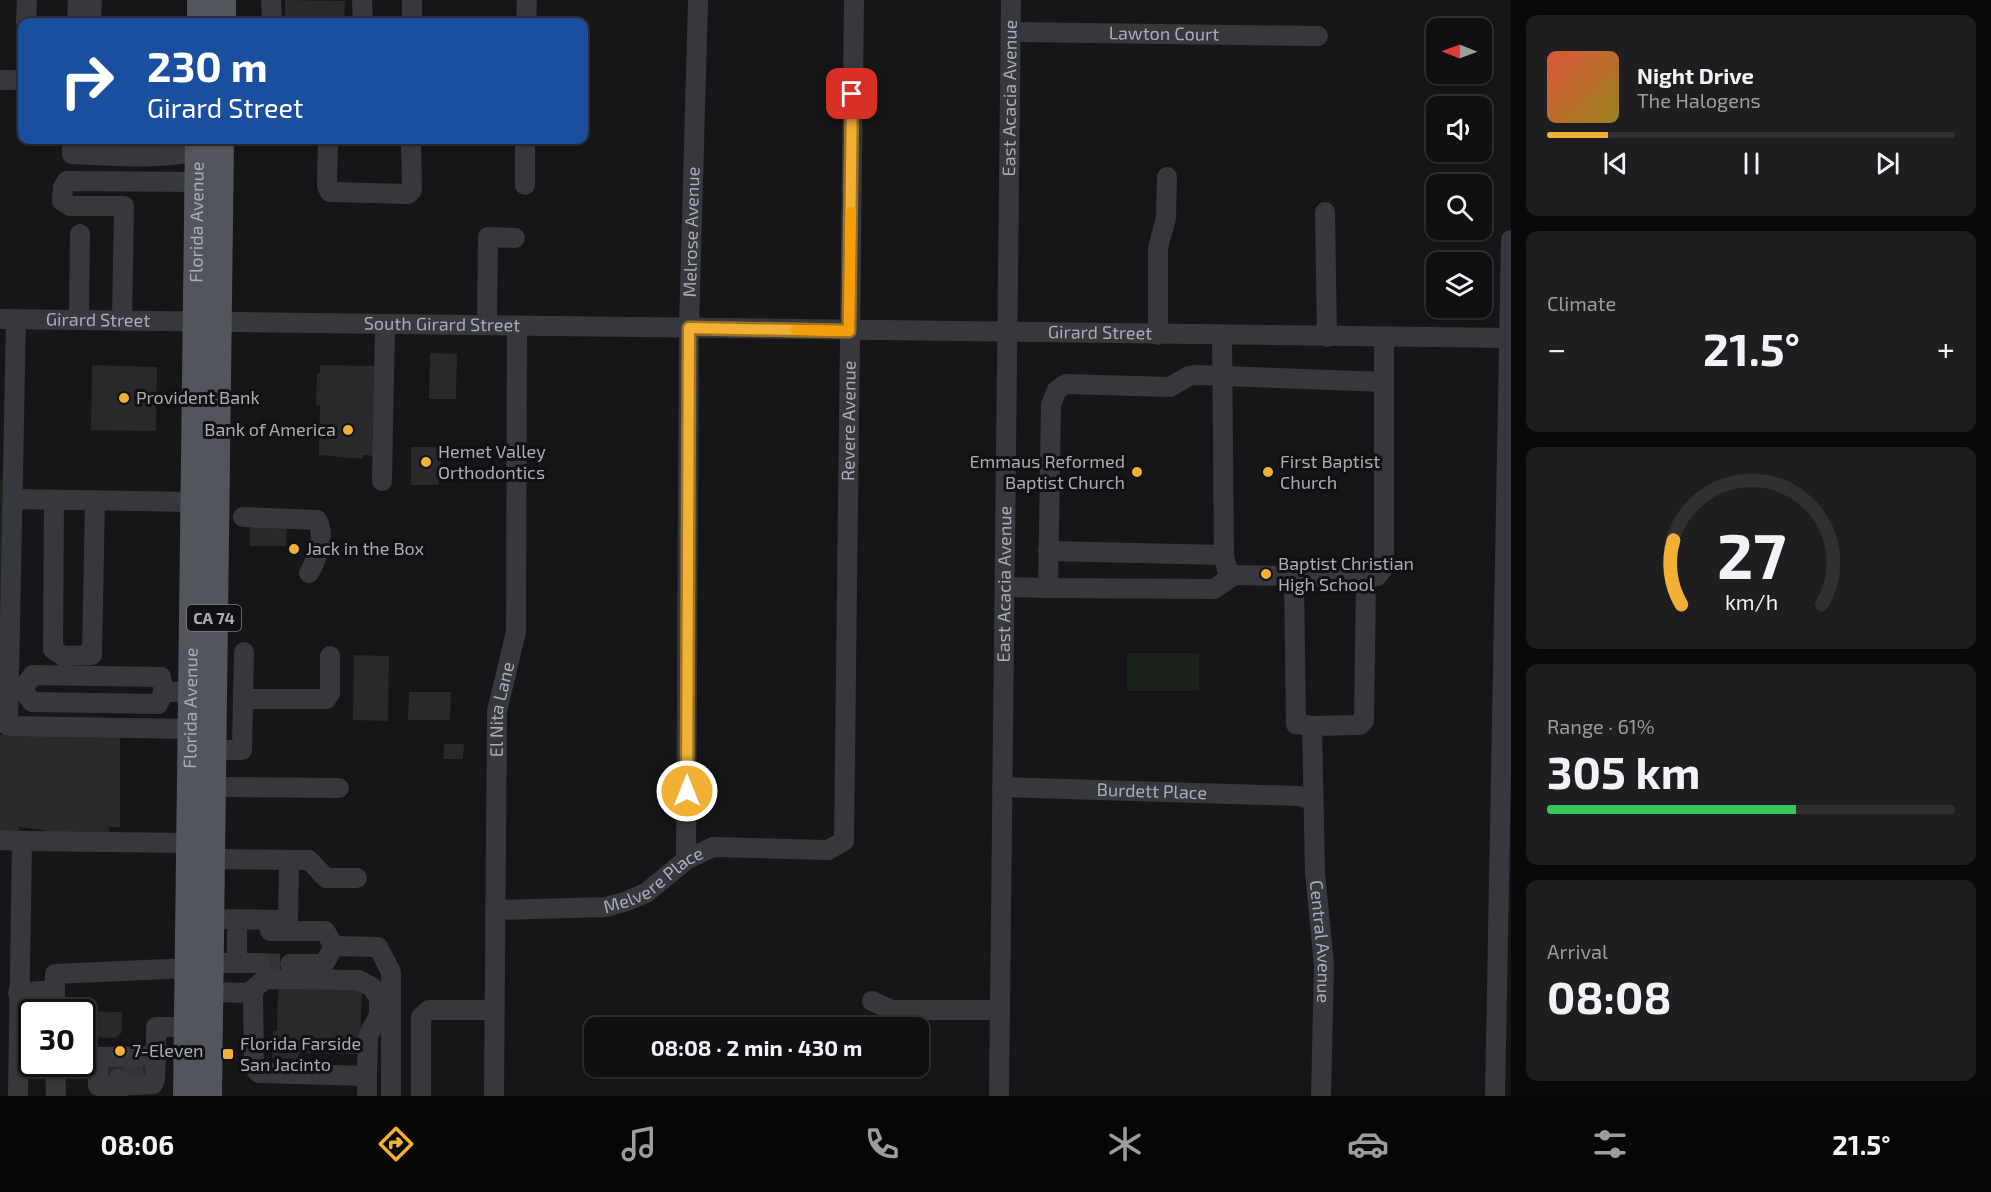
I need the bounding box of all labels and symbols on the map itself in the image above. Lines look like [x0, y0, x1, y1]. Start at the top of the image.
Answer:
north arrow [1426, 18, 1492, 84]
street label: East Acacia Avenue [997, 20, 1021, 176]
street label: Lawton Court [1109, 21, 1219, 45]
pin [826, 68, 877, 119]
street label: Florida Avenue [184, 161, 208, 283]
street label: Melrose Avenue [678, 166, 703, 298]
street label: Girard Street [46, 308, 150, 331]
street label: South Girard Street [364, 312, 520, 336]
street label: Girard Street [1048, 320, 1152, 343]
street label: Revere Avenue [836, 360, 860, 481]
place label: Provident Bank [136, 386, 260, 408]
marker: Provident Bank [117, 391, 131, 405]
place label: Bank of America [204, 418, 336, 440]
marker: Bank of America [341, 423, 355, 437]
place label: Hemet Valley Orthodontics [438, 440, 546, 483]
place label: Emmaus Reformed Baptist Church [969, 450, 1125, 493]
place label: First Baptist Church [1280, 450, 1380, 493]
marker: Hemet Valley Orthodontics [419, 455, 433, 469]
marker: Emmaus Reformed Baptist Church [1130, 465, 1144, 479]
marker: First Baptist Church [1261, 465, 1275, 479]
street label: East Acacia Avenue [992, 506, 1015, 662]
place label: Jack in the Box [306, 537, 425, 559]
marker: Jack in the Box [287, 542, 301, 556]
place label: Baptist Christian High School [1278, 552, 1414, 595]
marker: Baptist Christian High School [1259, 567, 1273, 581]
road number: CA 74 [187, 605, 241, 631]
street label: Florida Avenue [178, 647, 202, 769]
street label: El Nita Lane [485, 659, 518, 757]
position arrow [655, 759, 719, 823]
street label: Burdett Place [1096, 778, 1207, 803]
street label: Melvere Place [601, 841, 706, 917]
street label: Central Avenue [1306, 879, 1336, 1003]
speed limit sign: 30 [18, 999, 96, 1077]
place label: Florida Farside San Jacinto [240, 1032, 361, 1075]
place label: 7-Eleven [132, 1039, 204, 1061]
marker: 7-Eleven [113, 1044, 127, 1058]
marker: Florida Farside San Jacinto [221, 1047, 235, 1061]

